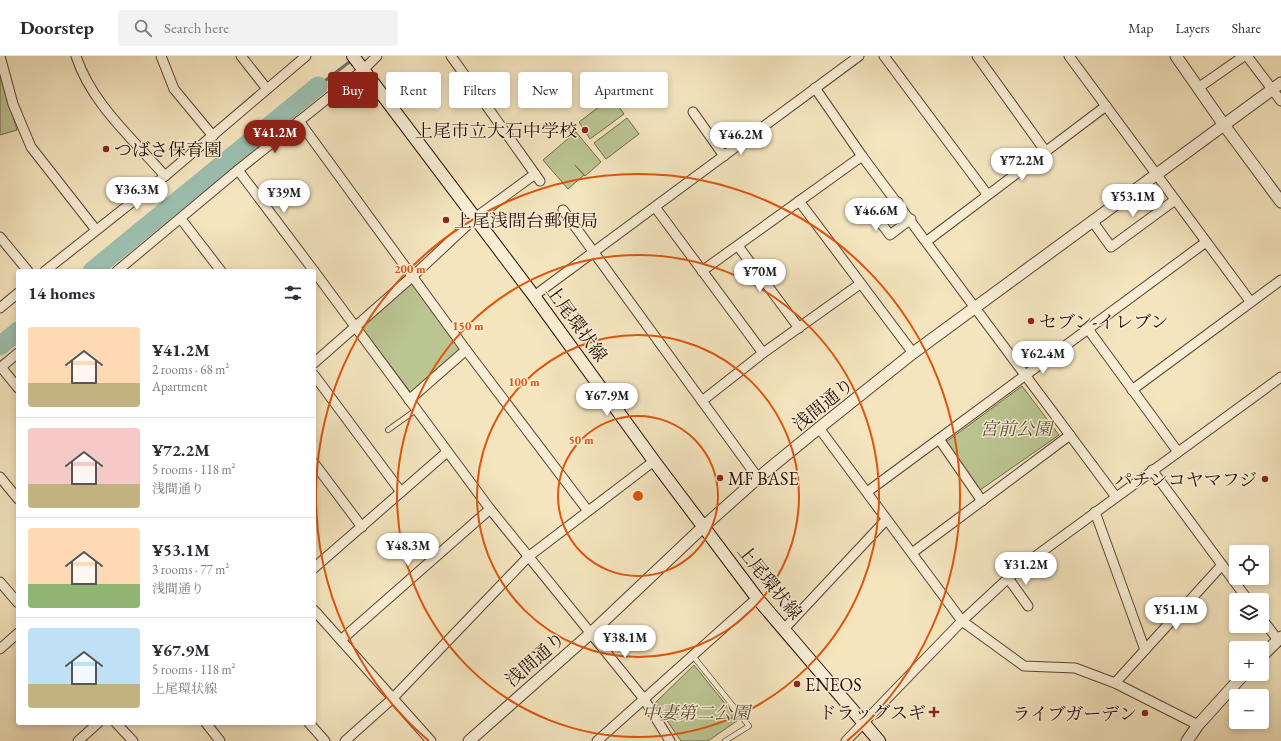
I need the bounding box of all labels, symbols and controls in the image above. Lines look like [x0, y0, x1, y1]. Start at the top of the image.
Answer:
search box [118, 10, 398, 46]
text: Doorstep [20, 15, 94, 40]
icon: search [132, 17, 154, 39]
text: Search here [164, 18, 229, 37]
text: Map [1128, 19, 1153, 37]
text: Layers [1175, 19, 1210, 37]
text: Share [1232, 19, 1261, 37]
chip: Buy [328, 72, 378, 108]
chip: Rent [386, 72, 441, 108]
chip: Filters [449, 72, 510, 108]
chip: New [518, 72, 572, 108]
chip: Apartment [580, 72, 668, 108]
place label: 上尾市立大石中学校 [415, 119, 577, 142]
pin: ¥41.2M [242, 120, 308, 154]
pin: ¥46.2M [708, 122, 774, 156]
text: ¥41.2M [253, 124, 297, 141]
marker: 上尾市立大石中学校 [580, 125, 590, 135]
text: ¥46.2M [719, 126, 763, 143]
place label: つばさ保育園 [114, 138, 222, 161]
marker: つばさ保育園 [101, 144, 111, 154]
pin: ¥72.2M [989, 148, 1055, 182]
text: ¥72.2M [1000, 152, 1044, 169]
pin: ¥36.3M [104, 177, 170, 211]
pin: ¥39M [260, 180, 308, 214]
text: ¥36.3M [115, 181, 159, 198]
text: ¥39M [267, 184, 301, 201]
pin: ¥53.1M [1100, 184, 1166, 218]
text: ¥53.1M [1111, 188, 1155, 205]
pin: ¥46.6M [843, 198, 909, 232]
text: ¥46.6M [854, 202, 898, 219]
place label: 上尾浅間台郵便局 [454, 209, 598, 232]
marker: 上尾浅間台郵便局 [441, 215, 451, 225]
pin: ¥70M [736, 259, 784, 293]
text: 200 m [394, 261, 426, 277]
text: ¥70M [743, 263, 777, 280]
street label: 上尾環状線 [541, 280, 613, 366]
text: 14 homes [28, 282, 95, 304]
icon: filters [282, 282, 304, 304]
place label: セブン-イレブン [1039, 310, 1169, 333]
marker: セブン-イレブン [1026, 316, 1036, 326]
text: 150 m [452, 318, 484, 334]
text: ¥41.2M [152, 339, 210, 361]
pin: ¥62.4M [1010, 341, 1076, 375]
icon: home [60, 343, 108, 391]
text: ¥62.4M [1021, 345, 1065, 362]
text: 2 rooms · 68 m² [152, 361, 229, 378]
street label: 浅間通り [788, 372, 858, 436]
text: 100 m [508, 374, 540, 390]
text: Apartment [152, 378, 207, 395]
pin: ¥67.9M [574, 383, 640, 417]
text: ¥67.9M [585, 387, 629, 404]
park label: 宮前公園 [980, 417, 1055, 440]
text: 50 m [568, 432, 594, 448]
text: ¥72.2M [152, 439, 210, 461]
icon: home [60, 444, 108, 492]
text: 5 rooms · 118 m² [152, 461, 236, 478]
place label: MF BASE [728, 467, 799, 490]
place label: パチンコヤマフジ [1115, 468, 1257, 491]
marker: MF BASE [715, 473, 725, 483]
marker: パチンコヤマフジ [1260, 474, 1270, 484]
text: 浅間通り [152, 480, 204, 497]
centre of rings [631, 489, 645, 503]
pin: ¥48.3M [375, 533, 441, 567]
text: ¥48.3M [386, 537, 430, 554]
text: ¥53.1M [152, 539, 210, 561]
street label: 上尾環状線 [733, 540, 807, 624]
icon: home [60, 544, 108, 592]
map controls [1229, 545, 1269, 729]
button: locate [1229, 545, 1269, 585]
pin: ¥31.2M [993, 552, 1059, 586]
text: ¥31.2M [1004, 556, 1048, 573]
text: 3 rooms · 77 m² [152, 561, 229, 578]
text: 浅間通り [152, 580, 204, 597]
button: layers [1229, 593, 1269, 633]
pin: ¥51.1M [1143, 597, 1209, 631]
text: ¥51.1M [1154, 601, 1198, 618]
pin: ¥38.1M [592, 625, 658, 659]
street label: 浅間通り [500, 627, 570, 691]
text: ¥38.1M [603, 629, 647, 646]
text: ¥67.9M [152, 639, 210, 661]
button: + [1229, 641, 1269, 681]
icon: home [60, 644, 108, 692]
text: 5 rooms · 118 m² [152, 661, 236, 678]
place label: ENEOS [805, 673, 862, 696]
marker: ENEOS [792, 679, 802, 689]
text: 上尾環状線 [152, 680, 217, 697]
button: − [1229, 689, 1269, 729]
park label: 中妻第二公園 [642, 701, 753, 724]
place label: ドラッグスギ [819, 701, 926, 724]
place label: ライブガーデン [1013, 702, 1137, 725]
marker: ドラッグスギ [929, 707, 939, 717]
marker: ライブガーデン [1140, 708, 1150, 718]

